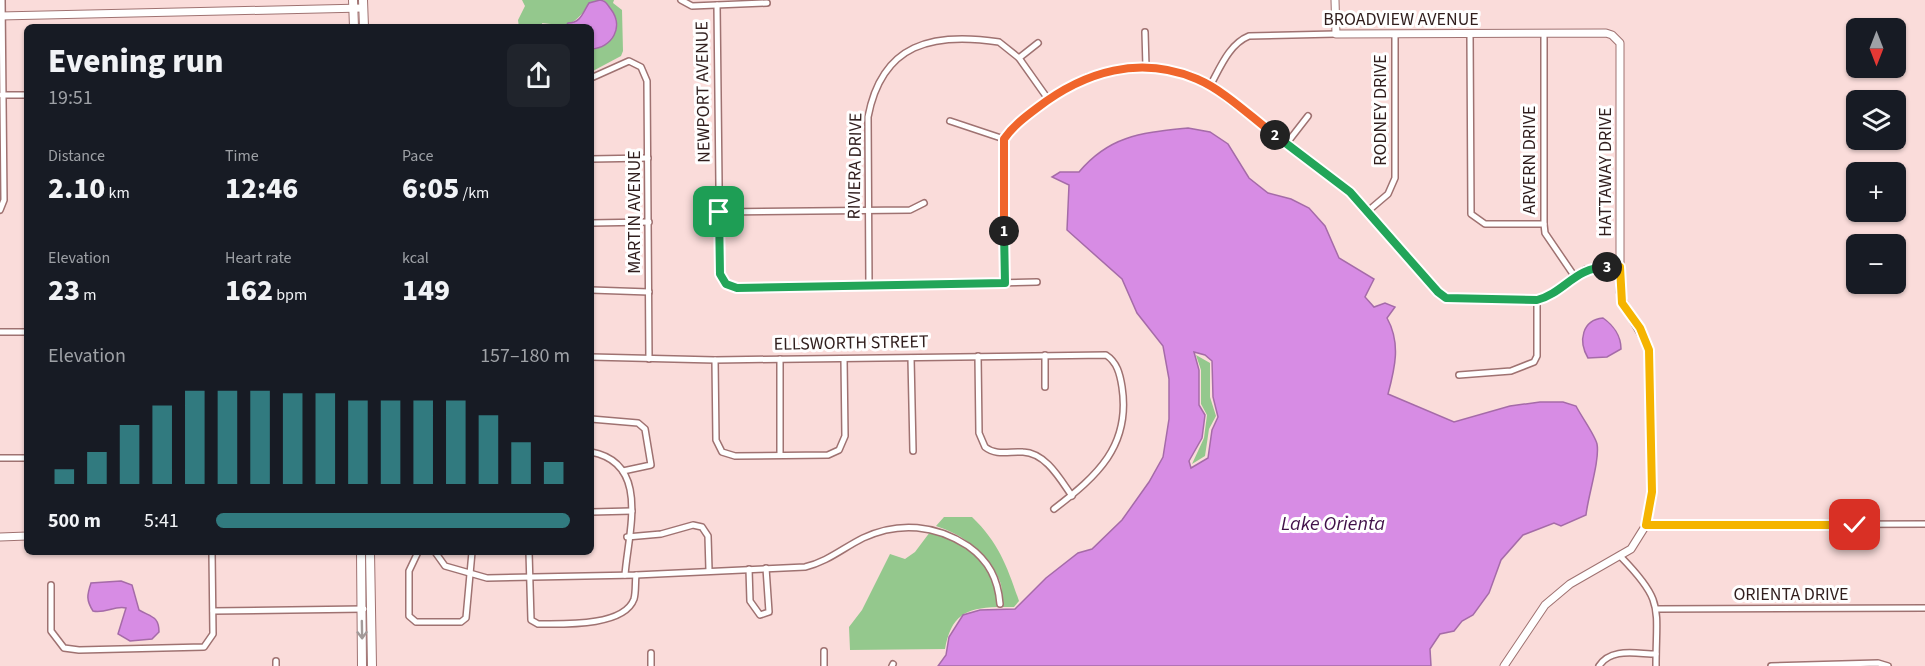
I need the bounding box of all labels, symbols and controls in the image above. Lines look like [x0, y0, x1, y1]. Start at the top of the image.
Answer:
street label: BROADVIEW AVENUE [1323, 7, 1479, 32]
north arrow [1846, 18, 1906, 78]
map controls [1846, 18, 1906, 294]
street label: NEWPORT AVENUE [689, 21, 717, 163]
text: Evening run [48, 38, 224, 85]
button: share [507, 44, 570, 107]
street label: RODNEY DRIVE [1368, 54, 1393, 166]
text: 19:51 [48, 84, 93, 112]
button: layers [1846, 90, 1906, 150]
street label: ARVERN DRIVE [1517, 105, 1542, 215]
street label: HATTAWAY DRIVE [1593, 107, 1618, 237]
street label: RIVIERA DRIVE [842, 112, 868, 220]
pin: 2 [1260, 120, 1290, 150]
text: 2 [1271, 124, 1279, 146]
text: Distance [48, 145, 105, 167]
text: Time [225, 145, 259, 167]
text: Pace [402, 145, 433, 167]
street label: MARTIN AVENUE [622, 150, 647, 274]
button: + [1846, 162, 1906, 222]
text: 2.10 [48, 167, 105, 210]
text: 12:46 [225, 167, 298, 210]
text: 6:05 [402, 167, 459, 210]
text: km [105, 182, 130, 204]
text: /km [459, 182, 489, 204]
pin [693, 186, 744, 237]
icon: arrive [702, 195, 735, 228]
pin: 1 [989, 216, 1019, 246]
text: 1 [1000, 220, 1008, 242]
button: − [1846, 234, 1906, 294]
text: Elevation [48, 247, 110, 269]
text: Heart rate [225, 247, 292, 269]
text: kcal [402, 247, 429, 269]
pin: 3 [1592, 252, 1622, 282]
text: 3 [1603, 256, 1611, 278]
text: 23 [48, 269, 80, 312]
text: 162 [225, 269, 273, 312]
text: 149 [402, 269, 450, 312]
text: m [80, 284, 97, 306]
text: bpm [273, 284, 307, 306]
street label: ELLSWORTH STREET [773, 329, 929, 357]
text: Elevation [48, 342, 126, 370]
text: 157–180 m [480, 342, 570, 370]
pin [1829, 499, 1880, 550]
text: 500 m [48, 507, 101, 535]
text: 5:41 [144, 507, 179, 535]
icon: check [1838, 508, 1871, 541]
water label: Lake Orienta [1281, 510, 1385, 538]
street label: ORIENTA DRIVE [1733, 582, 1849, 607]
one-way arrow [356, 619, 368, 639]

